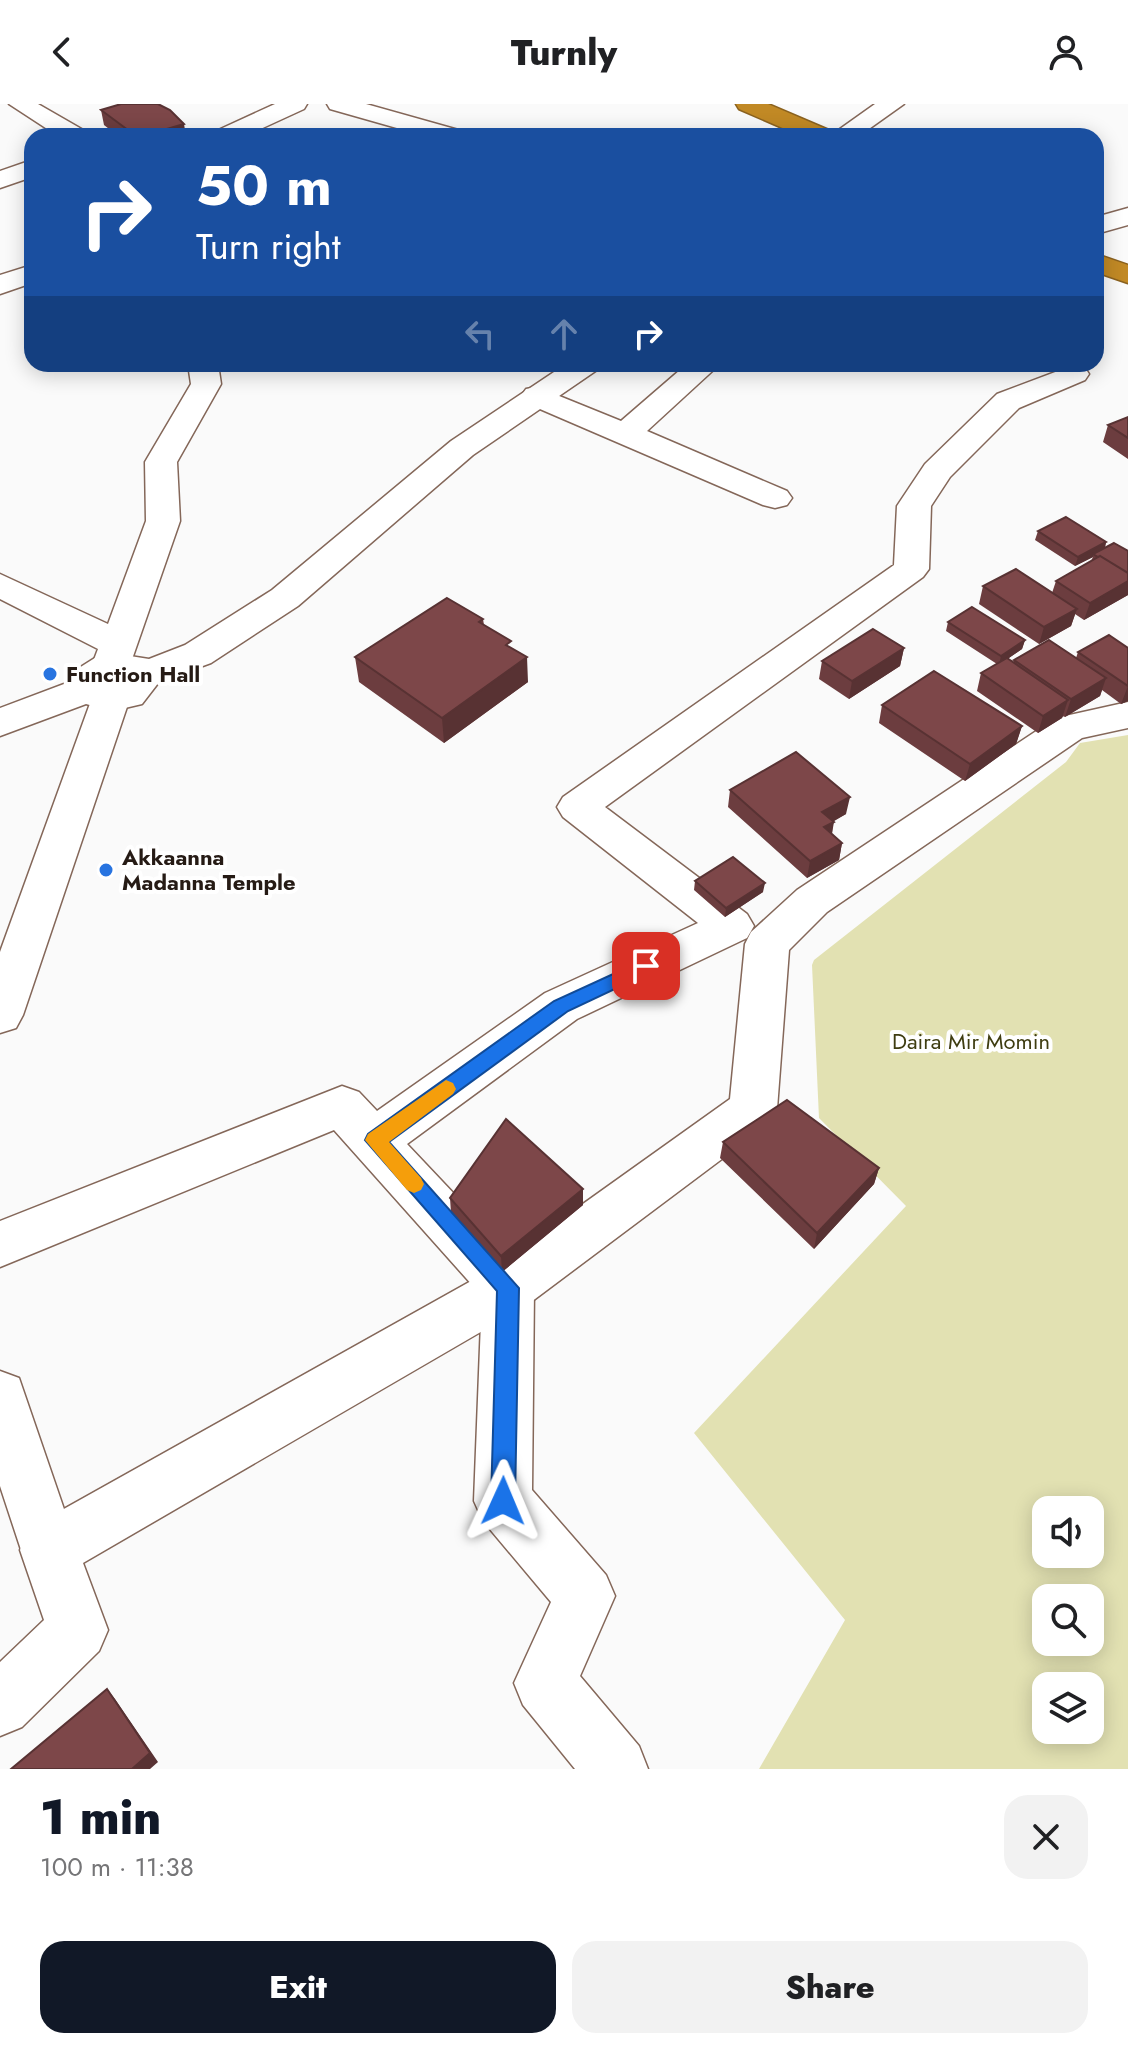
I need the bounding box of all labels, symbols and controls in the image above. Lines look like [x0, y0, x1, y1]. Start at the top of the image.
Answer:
text: Turnly [511, 26, 617, 78]
icon: back [40, 30, 84, 74]
icon: person [1044, 30, 1088, 74]
text: 50 m [196, 145, 332, 226]
icon: right [64, 160, 168, 264]
text: Turn right [196, 220, 341, 272]
icon: left [458, 312, 502, 356]
icon: ahead [542, 312, 586, 356]
icon: right [626, 312, 670, 356]
place label: Function Hall [66, 658, 200, 690]
marker: Function Hall [41, 665, 59, 683]
place label: Akkaanna Madanna Temple [121, 841, 296, 898]
marker: Akkaanna Madanna Temple [97, 861, 115, 879]
pin [612, 932, 680, 1000]
icon: arrive [624, 944, 668, 988]
park label: Daira Mir Momin [892, 1025, 1050, 1057]
position arrow [461, 1459, 545, 1543]
map controls [1032, 1496, 1104, 1744]
button: sound [1032, 1496, 1104, 1568]
button: search [1032, 1584, 1104, 1656]
button: layers [1032, 1672, 1104, 1744]
text: 1 min [40, 1783, 161, 1852]
button: close [1004, 1795, 1088, 1879]
text: 100 m · 11:38 [40, 1848, 194, 1886]
button: Exit [40, 1941, 556, 2033]
button: Share [572, 1941, 1088, 2033]

